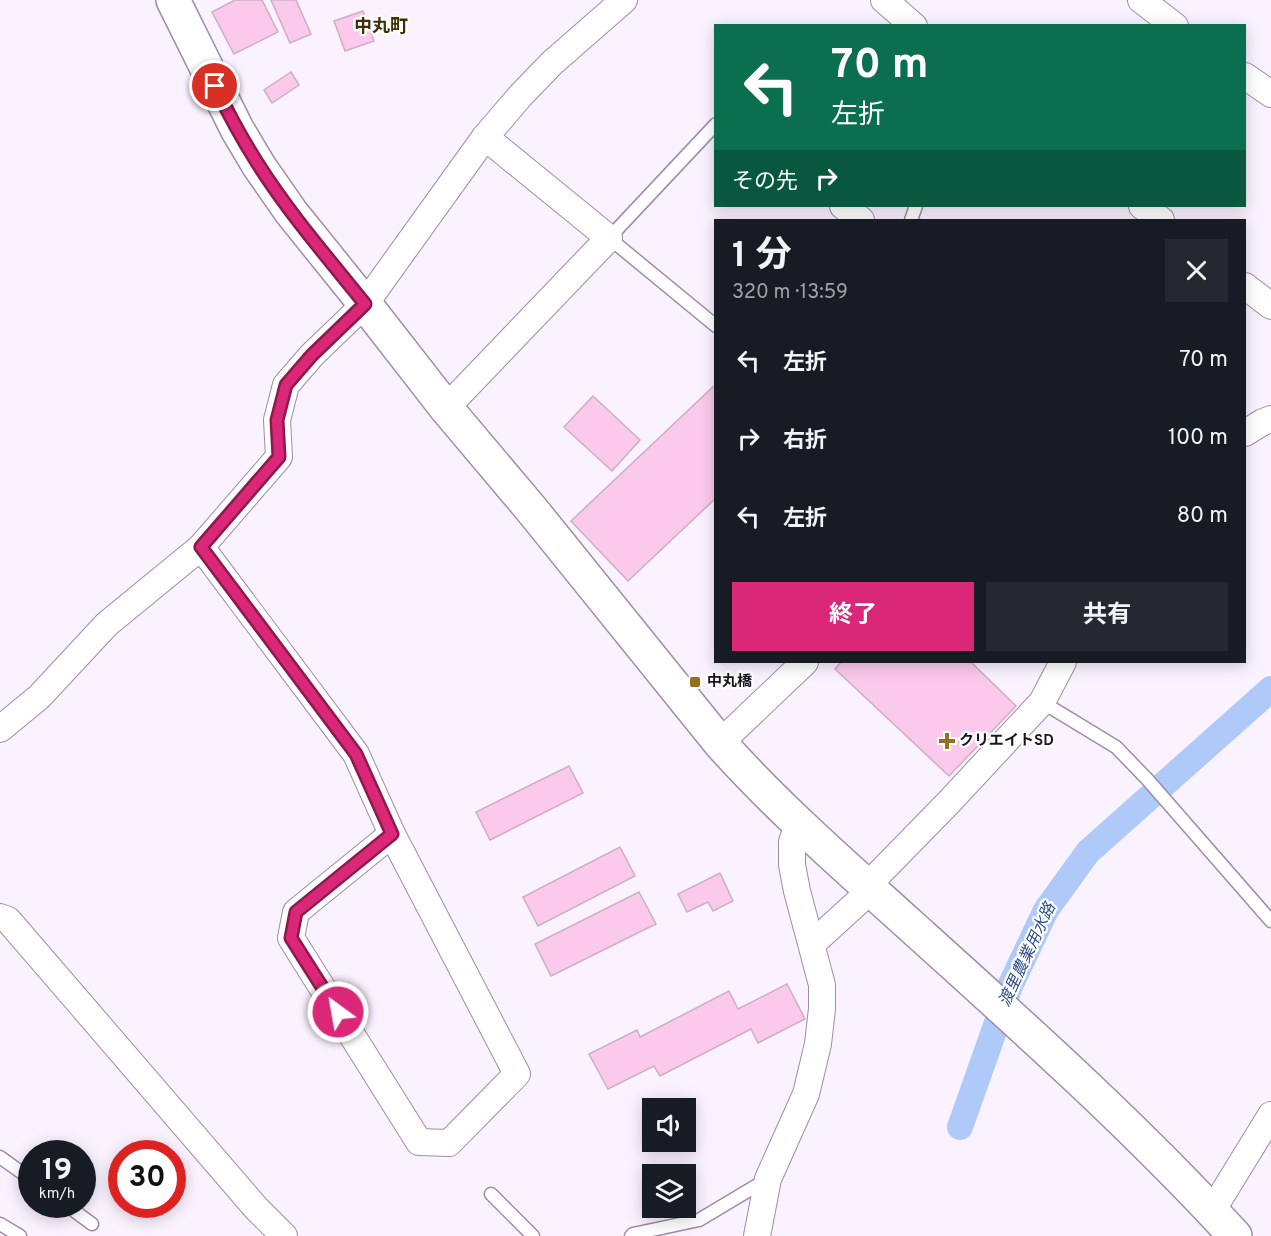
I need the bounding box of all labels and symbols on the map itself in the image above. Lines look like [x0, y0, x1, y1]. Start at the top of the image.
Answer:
district label: 中丸町 [354, 16, 408, 39]
pin [189, 60, 240, 111]
place label: 中丸橋 [707, 673, 753, 692]
marker: 中丸橋 [688, 675, 702, 689]
place label: クリエイトSD [959, 732, 1054, 751]
marker: クリエイトSD [940, 734, 954, 748]
water label: 渡里農業用水路 [995, 898, 1062, 1010]
position arrow [306, 980, 370, 1044]
speed limit sign: 30 [108, 1140, 186, 1218]

